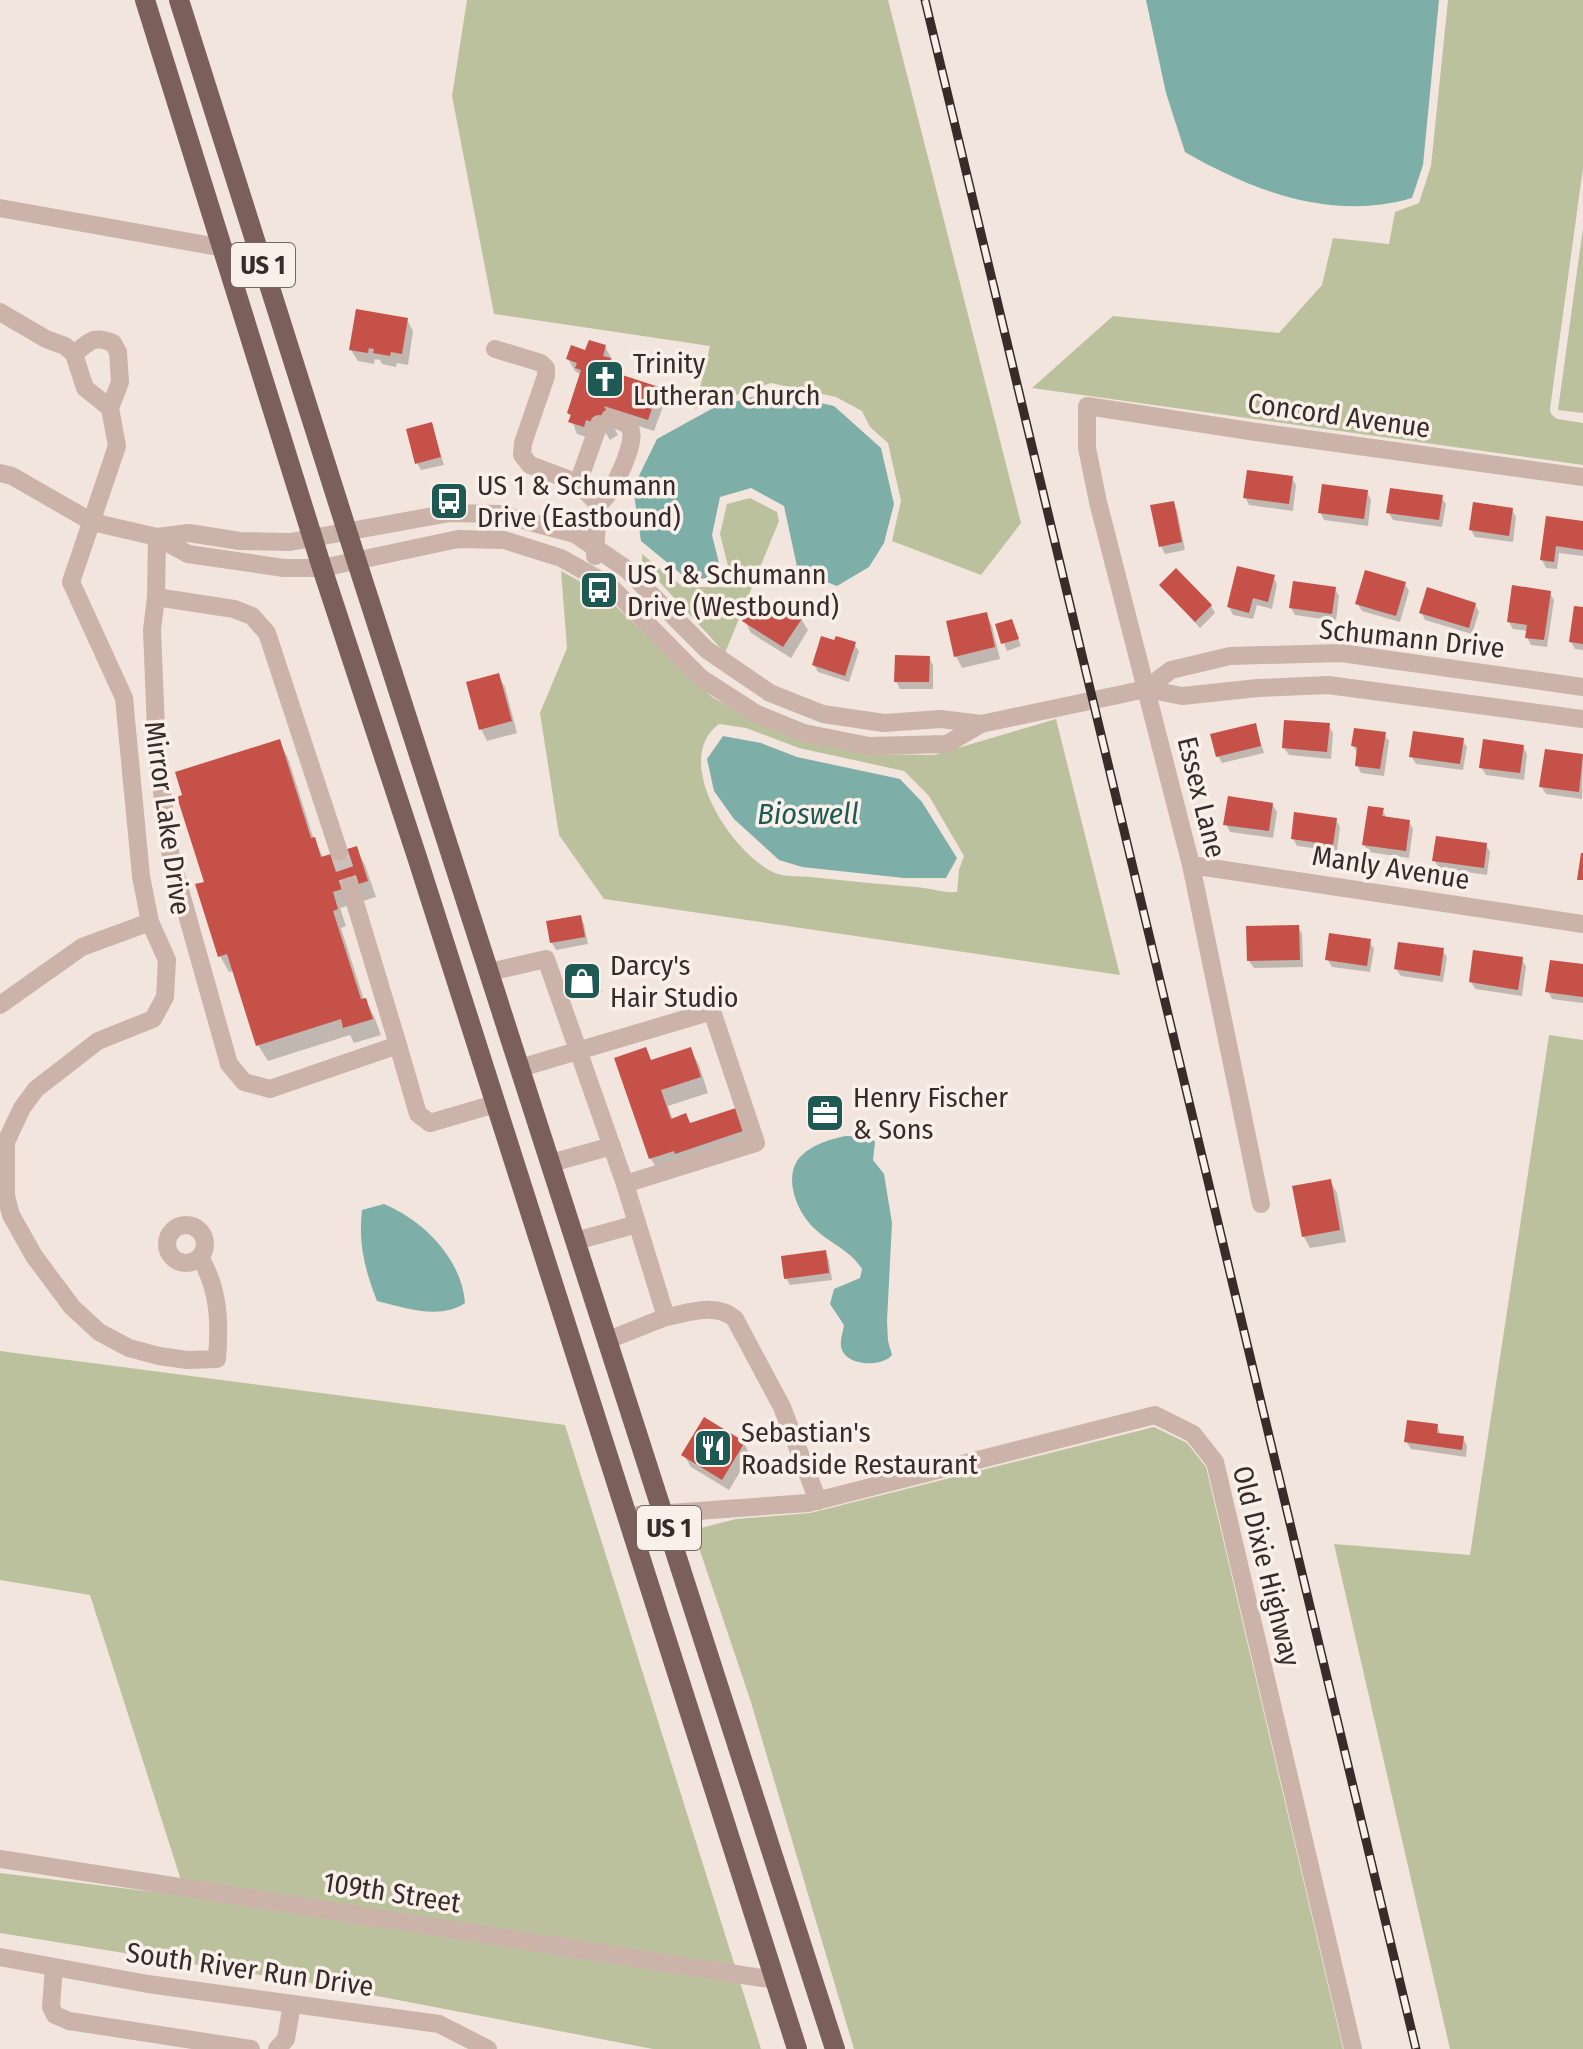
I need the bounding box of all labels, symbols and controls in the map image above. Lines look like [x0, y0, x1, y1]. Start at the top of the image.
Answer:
road number: US 1 [231, 243, 295, 287]
place label: Trinity Lutheran Church [633, 347, 820, 412]
church icon: Trinity Lutheran Church [584, 358, 626, 400]
street label: Concord Avenue [1246, 386, 1432, 445]
place label: US 1 & Schumann Drive (Eastbound) [477, 469, 681, 534]
bus stop icon: US 1 & Schumann Drive (Eastbound) [428, 480, 470, 522]
place label: US 1 & Schumann Drive (Westbound) [627, 558, 839, 623]
bus stop icon: US 1 & Schumann Drive (Westbound) [578, 569, 620, 611]
street label: Schumann Drive [1318, 612, 1506, 665]
street label: Mirror Lake Drive [138, 719, 197, 917]
street label: Essex Lane [1171, 733, 1232, 861]
water label: Bioswell [757, 796, 859, 832]
street label: Manly Avenue [1310, 839, 1472, 896]
place label: Darcy's Hair Studio [610, 949, 739, 1014]
shop icon: Darcy's Hair Studio [561, 960, 603, 1002]
place label: Henry Fischer & Sons [853, 1081, 1008, 1146]
office icon: Henry Fischer & Sons [804, 1092, 846, 1134]
place label: Sebastian's Roadside Restaurant [741, 1416, 979, 1481]
restaurant icon: Sebastian's Roadside Restaurant [692, 1427, 734, 1469]
street label: Old Dixie Highway [1226, 1463, 1307, 1670]
road number: US 1 [637, 1506, 701, 1550]
street label: 109th Street [321, 1865, 464, 1920]
street label: South River Run Drive [124, 1936, 376, 2003]

